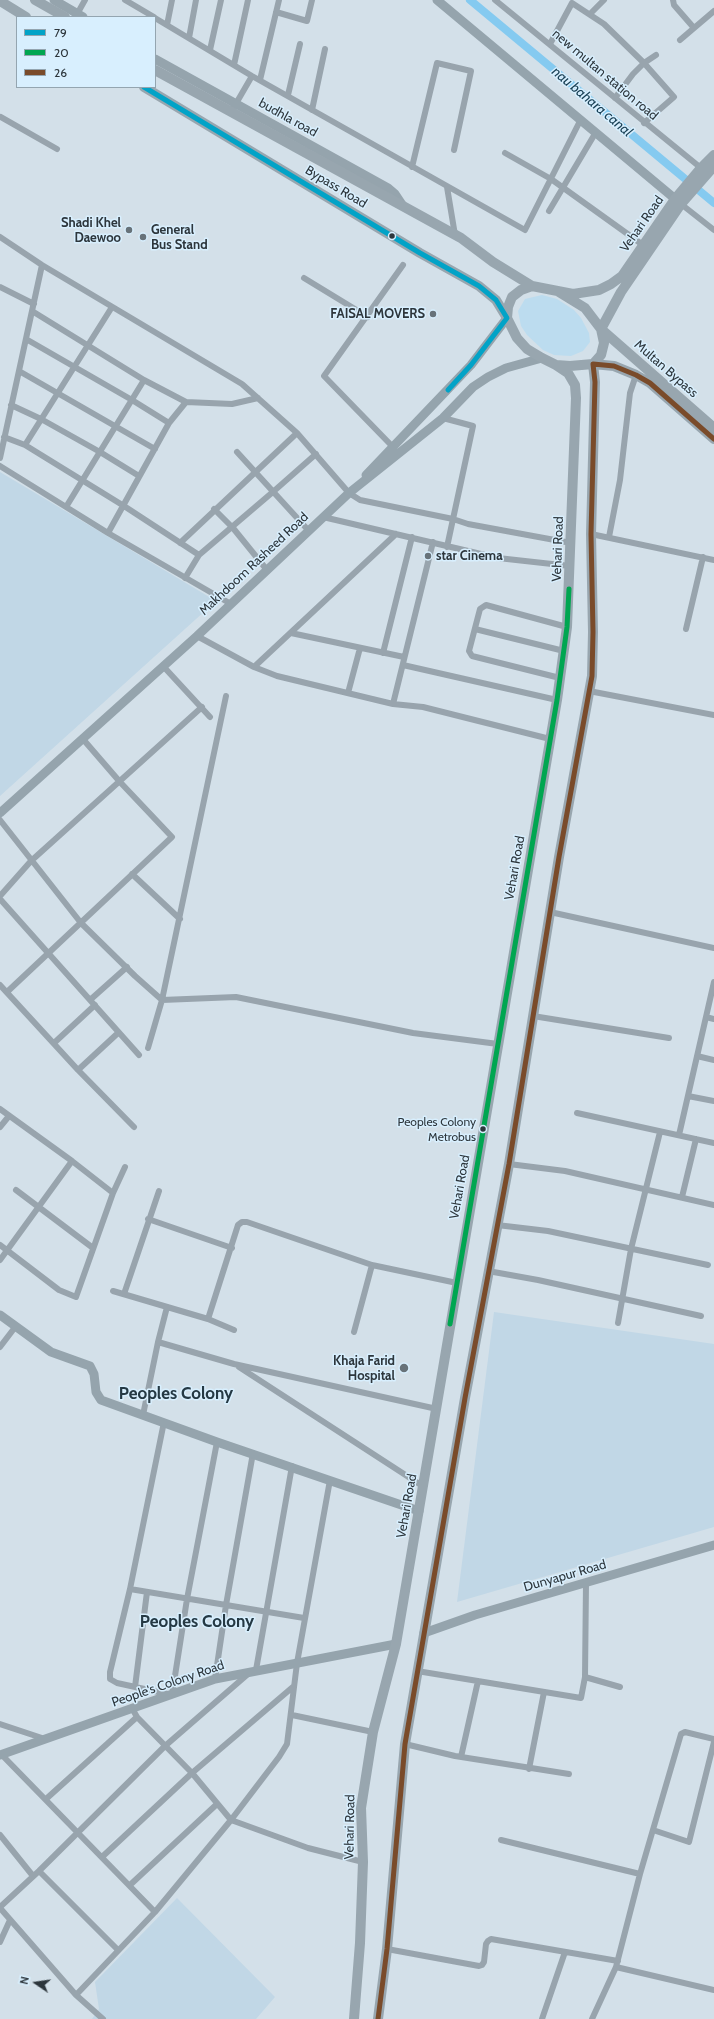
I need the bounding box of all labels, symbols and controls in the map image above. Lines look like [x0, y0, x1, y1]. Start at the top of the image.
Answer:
legend [16, 16, 156, 88]
text: 79 [54, 25, 67, 40]
street label: new multan station road [549, 26, 661, 124]
text: 20 [54, 45, 69, 60]
water label: nau bahara canal [548, 63, 636, 141]
text: 26 [54, 65, 67, 80]
street label: budhla road [256, 95, 320, 141]
street label: Bypass Road [302, 162, 370, 212]
street label: Vehari Road [617, 193, 667, 255]
place label: Shadi Khel Daewoo [61, 215, 121, 246]
place label: General Bus Stand [151, 222, 208, 253]
marker: Shadi Khel Daewoo [124, 225, 134, 235]
unlabelled marker [387, 231, 397, 241]
marker: General Bus Stand [138, 232, 148, 242]
place label: FAISAL MOVERS [330, 306, 425, 322]
marker: FAISAL MOVERS [428, 309, 438, 319]
street label: Multan Bypass [631, 337, 701, 401]
street label: Makhdoom Rasheed Road [196, 509, 312, 619]
street label: Vehari Road [549, 516, 567, 582]
place label: star Cinema [436, 548, 503, 564]
marker: star Cinema [423, 551, 433, 561]
street label: Vehari Road [502, 835, 528, 901]
place label: Peoples Colony Metrobus [397, 1115, 476, 1143]
marker: Peoples Colony Metrobus [478, 1124, 488, 1134]
street label: Vehari Road [447, 1154, 473, 1220]
place label: Khaja Farid Hospital [333, 1353, 395, 1384]
marker: Khaja Farid Hospital [398, 1362, 410, 1374]
district label: Peoples Colony [119, 1384, 233, 1404]
street label: Vehari Road [394, 1473, 420, 1539]
street label: Dunyapur Road [522, 1557, 608, 1595]
district label: Peoples Colony [140, 1612, 254, 1632]
street label: People's Colony Road [110, 1657, 226, 1711]
street label: Vehari Road [342, 1794, 358, 1860]
north arrow [16, 1963, 56, 2003]
text: N [17, 1975, 32, 1986]

